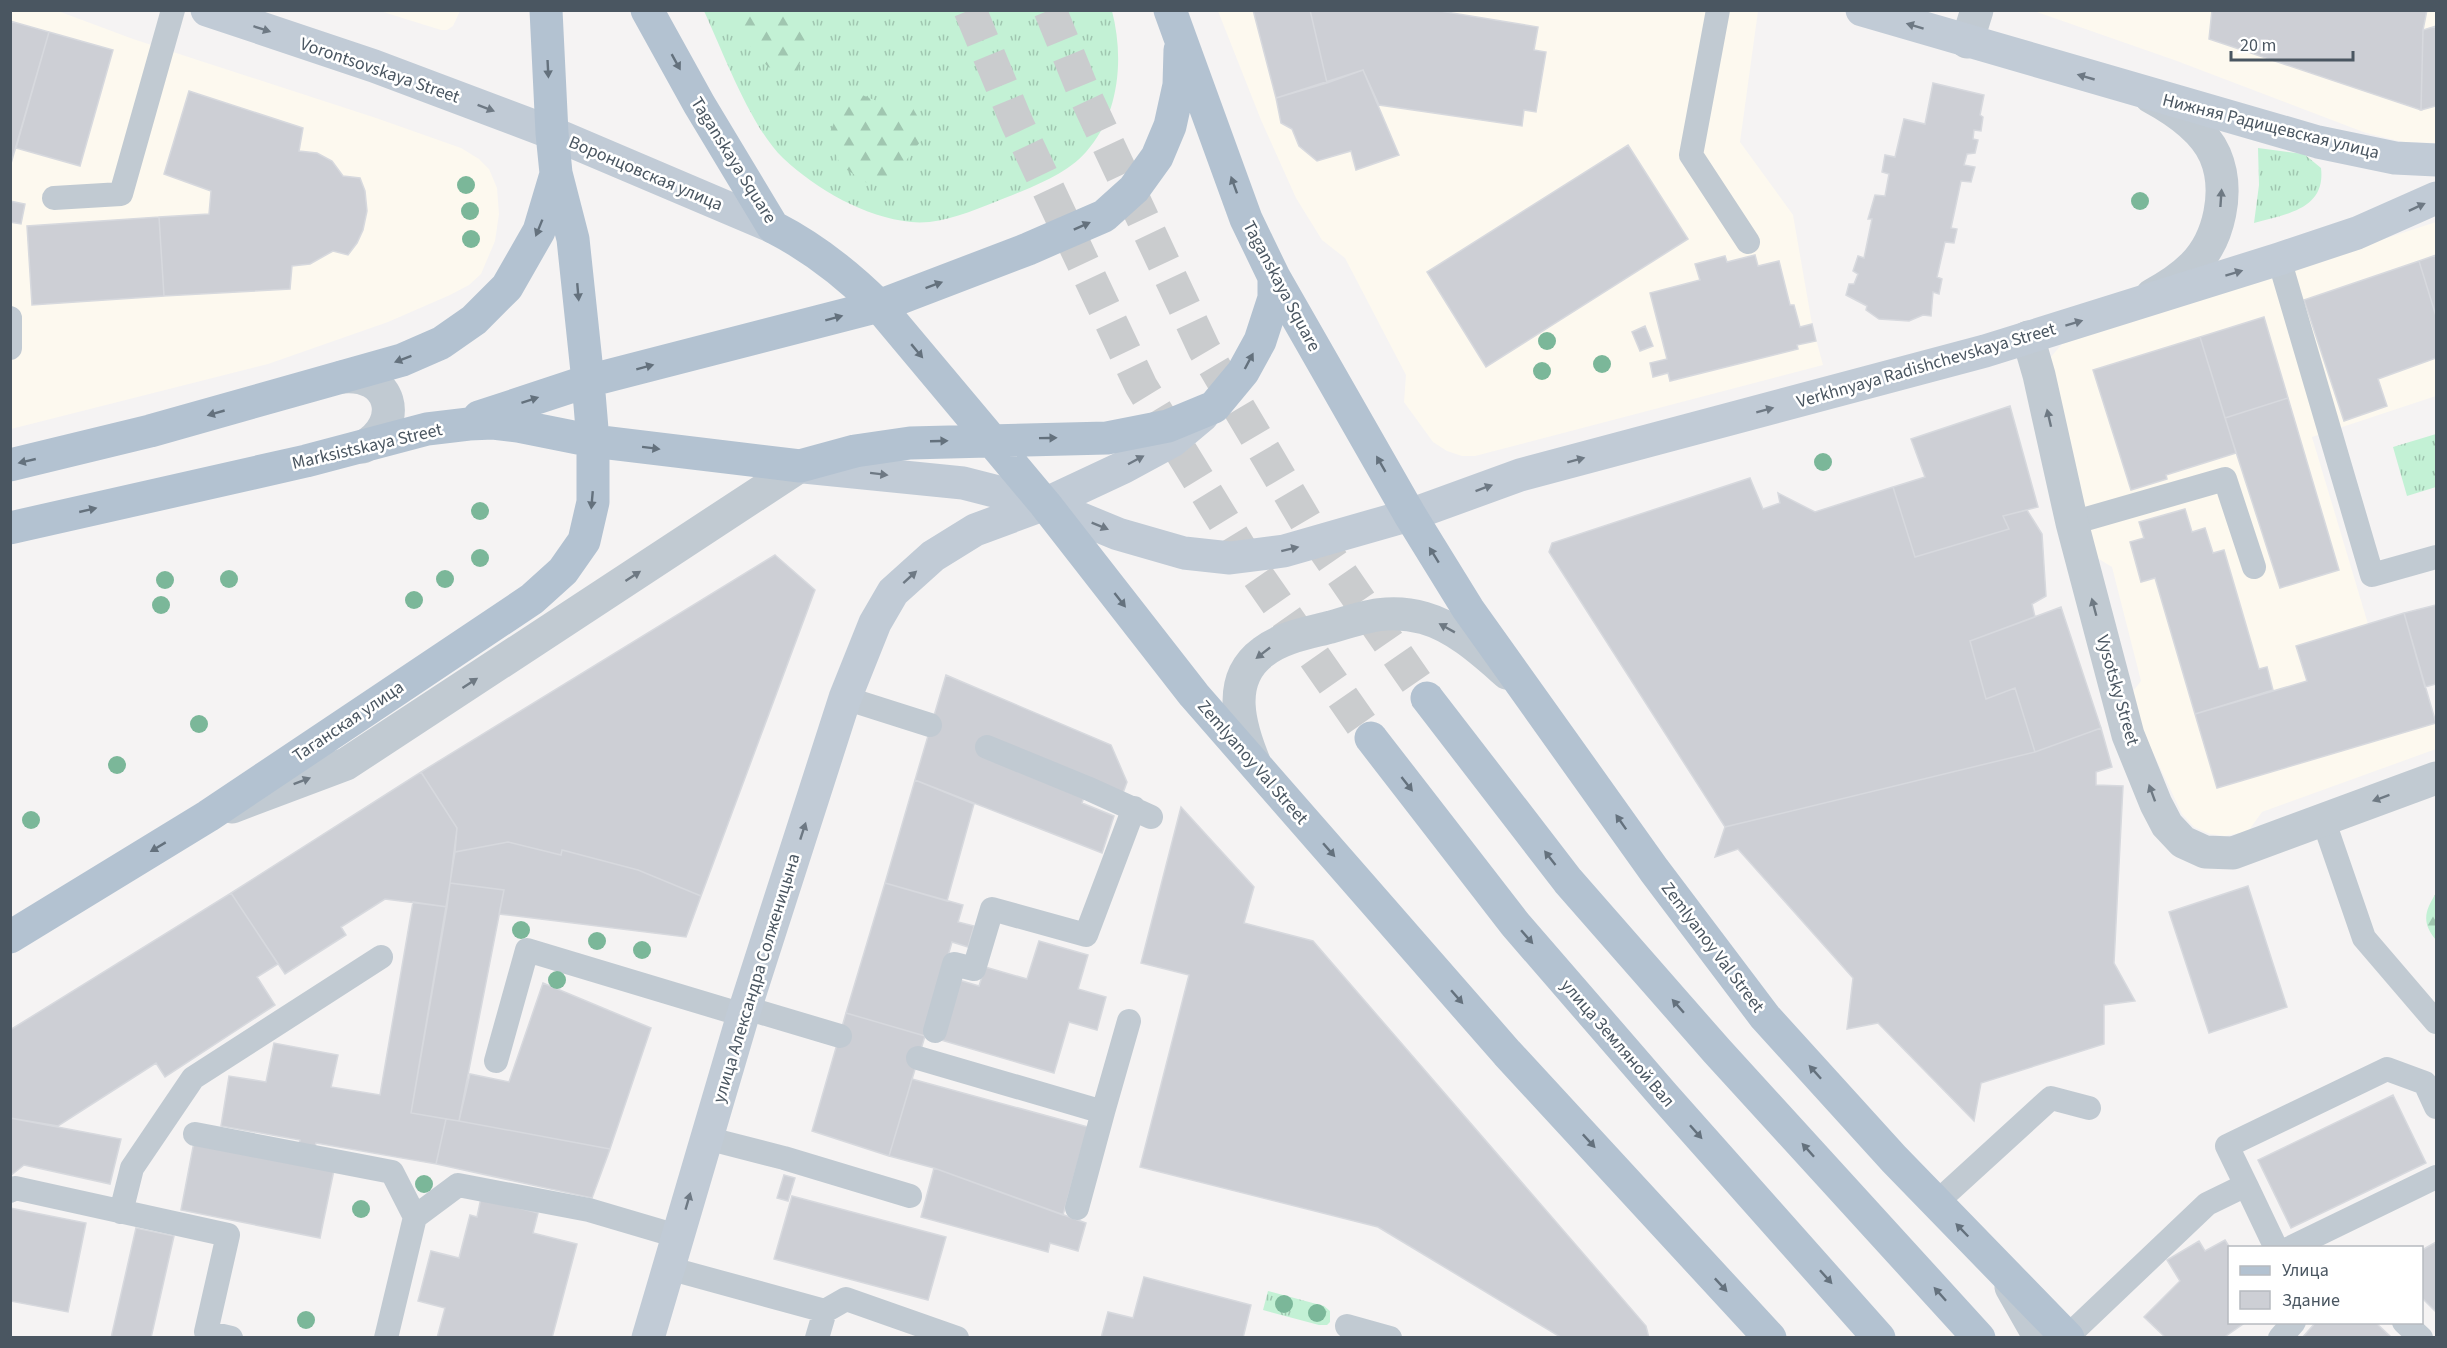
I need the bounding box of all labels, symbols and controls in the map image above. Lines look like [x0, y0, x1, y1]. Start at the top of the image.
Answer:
one-way arrow [1906, 21, 1924, 30]
scale bar [2231, 24, 2352, 62]
one-way arrow [253, 25, 271, 34]
street label: Vorontsovskaya Street [297, 31, 463, 109]
text: 20 m [2240, 33, 2276, 58]
one-way arrow [670, 53, 680, 70]
one-way arrow [544, 59, 553, 78]
one-way arrow [2077, 72, 2095, 81]
street label: Нижняя Радищевская улица [2160, 87, 2382, 166]
street label: Taganskaya Square [685, 92, 783, 228]
one-way arrow [477, 103, 495, 113]
street label: Воронцовская улица [565, 130, 727, 217]
one-way arrow [1229, 176, 1239, 194]
one-way arrow [2216, 188, 2225, 207]
one-way arrow [2408, 203, 2425, 212]
street label: Taganskaya Square [1237, 217, 1327, 356]
one-way arrow [534, 220, 544, 238]
one-way arrow [1073, 221, 1091, 231]
one-way arrow [2225, 268, 2243, 278]
one-way arrow [925, 280, 943, 290]
one-way arrow [573, 282, 583, 301]
one-way arrow [825, 312, 843, 322]
street label: Verkhnyaya Radishchevskaya Street [1794, 317, 2058, 414]
one-way arrow [2065, 318, 2083, 327]
one-way arrow [910, 343, 923, 359]
one-way arrow [1244, 352, 1254, 369]
one-way arrow [394, 355, 412, 364]
one-way arrow [636, 361, 654, 371]
one-way arrow [521, 395, 539, 405]
one-way arrow [1756, 404, 1774, 414]
one-way arrow [207, 409, 225, 418]
one-way arrow [2043, 409, 2053, 427]
street label: Marksistskaya Street [290, 417, 445, 476]
one-way arrow [1039, 434, 1058, 443]
one-way arrow [930, 437, 949, 446]
one-way arrow [642, 443, 661, 453]
one-way arrow [1128, 455, 1145, 465]
one-way arrow [1376, 455, 1386, 472]
one-way arrow [1568, 455, 1586, 464]
one-way arrow [17, 456, 36, 466]
one-way arrow [869, 469, 888, 478]
one-way arrow [1476, 483, 1494, 493]
one-way arrow [587, 490, 597, 509]
one-way arrow [79, 505, 98, 514]
one-way arrow [1091, 521, 1109, 531]
one-way arrow [1280, 543, 1299, 553]
one-way arrow [1429, 547, 1440, 563]
one-way arrow [625, 571, 642, 582]
one-way arrow [902, 571, 917, 584]
one-way arrow [1114, 592, 1127, 608]
one-way arrow [2089, 598, 2099, 617]
one-way arrow [1439, 624, 1456, 634]
street label: Vysotsky Street [2090, 632, 2145, 748]
one-way arrow [1256, 647, 1271, 659]
street label: Таганская улица [288, 675, 409, 768]
one-way arrow [462, 677, 478, 688]
street label: Zemlyanoy Val Street [1191, 695, 1314, 830]
one-way arrow [293, 775, 311, 785]
one-way arrow [1400, 776, 1412, 791]
one-way arrow [2146, 784, 2156, 802]
one-way arrow [2372, 794, 2390, 804]
one-way arrow [1615, 815, 1627, 830]
one-way arrow [798, 822, 808, 840]
one-way arrow [150, 841, 166, 852]
one-way arrow [1322, 842, 1335, 857]
street label: улица Александра Солженицына [707, 850, 806, 1106]
one-way arrow [1545, 850, 1557, 865]
street label: Zemlyanoy Val Street [1655, 877, 1770, 1018]
one-way arrow [1520, 929, 1533, 944]
street label: улица Земляной Вал [1555, 974, 1680, 1113]
one-way arrow [1451, 989, 1464, 1005]
one-way arrow [1671, 998, 1684, 1013]
one-way arrow [1809, 1065, 1822, 1080]
one-way arrow [1689, 1124, 1702, 1139]
one-way arrow [1581, 1134, 1595, 1148]
one-way arrow [1801, 1143, 1815, 1158]
one-way arrow [684, 1192, 693, 1210]
one-way arrow [1956, 1223, 1969, 1238]
legend [2228, 1246, 2423, 1324]
text: Улица [2282, 1258, 2329, 1283]
one-way arrow [1819, 1270, 1833, 1285]
one-way arrow [1714, 1277, 1728, 1292]
one-way arrow [1933, 1287, 1947, 1302]
text: Здание [2282, 1288, 2340, 1313]

